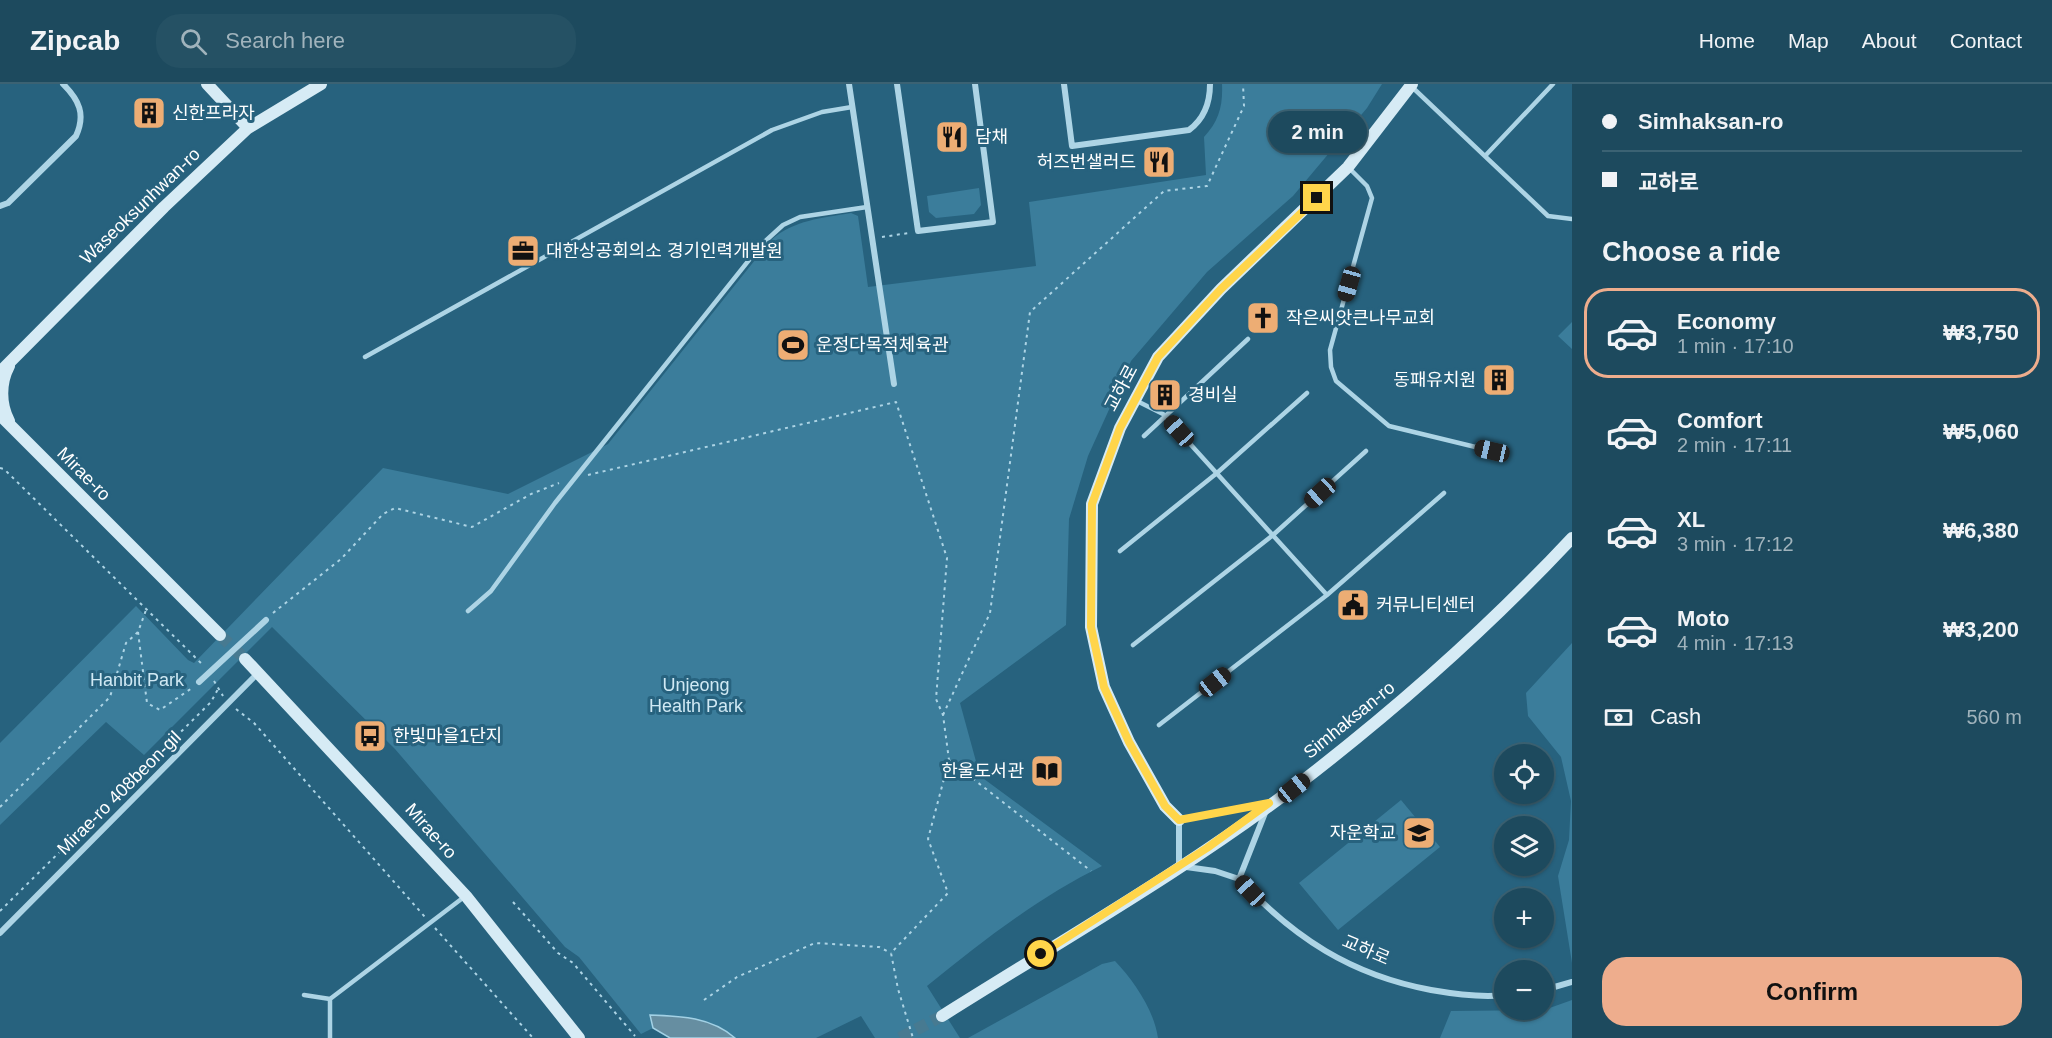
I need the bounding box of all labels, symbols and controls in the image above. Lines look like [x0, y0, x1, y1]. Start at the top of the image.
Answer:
search box [156, 14, 576, 68]
text: Zipcab [30, 25, 120, 56]
icon: search [177, 25, 210, 58]
text: Search here [225, 28, 345, 53]
text: Home [1699, 29, 1755, 52]
text: Map [1788, 29, 1829, 52]
text: About [1862, 29, 1917, 52]
text: Contact [1950, 29, 2022, 52]
building icon: 신한프라자 [131, 95, 167, 131]
place label: 신한프라자 [172, 103, 255, 123]
text: Simhaksan-ro [1638, 109, 1784, 134]
callout: 2 min [1268, 111, 1366, 153]
restaurant icon: 담채 [934, 119, 970, 155]
text: 2 min [1291, 121, 1344, 143]
place label: 담채 [975, 127, 1008, 147]
street label: Waseoksunhwan-ro [76, 144, 204, 268]
restaurant icon: 허즈번샐러드 [1141, 144, 1177, 180]
place label: 허즈번샐러드 [1037, 152, 1136, 172]
text: 교하로 [1638, 170, 1699, 195]
route end [1303, 184, 1330, 211]
office icon: 대한상공회의소 경기인력개발원 [505, 233, 541, 269]
text: Choose a ride [1602, 237, 1781, 267]
place label: 대한상공회의소 경기인력개발원 [546, 241, 783, 261]
car [1335, 264, 1363, 304]
church icon: 작은씨앗큰나무교회 [1245, 300, 1281, 336]
icon: car [1605, 306, 1659, 360]
place label: 작은씨앗큰나무교회 [1286, 308, 1435, 328]
text: Economy [1677, 309, 1776, 334]
text: ₩3,750 [1943, 320, 2019, 345]
sports icon: 운정다목적체육관 [775, 327, 811, 363]
place label: 운정다목적체육관 [816, 335, 949, 355]
text: 1 min · 17:10 [1677, 335, 1794, 357]
street label: 교하로 [1101, 361, 1141, 415]
building icon: 동패유치원 [1481, 362, 1517, 398]
place label: 동패유치원 [1393, 370, 1476, 390]
building icon: 경비실 [1147, 377, 1183, 413]
place label: 경비실 [1188, 385, 1238, 405]
icon: car [1605, 405, 1659, 459]
text: Comfort [1677, 408, 1763, 433]
car [1160, 412, 1198, 450]
text: ₩5,060 [1943, 419, 2019, 444]
text: 2 min · 17:11 [1677, 434, 1792, 456]
car [1472, 438, 1512, 464]
street label: Mirae-ro [53, 443, 115, 505]
car [1301, 474, 1339, 512]
icon: car [1605, 504, 1659, 558]
text: XL [1677, 507, 1705, 532]
text: ₩6,380 [1943, 518, 2019, 543]
text: 3 min · 17:12 [1677, 533, 1794, 555]
public building icon: 커뮤니티센터 [1335, 587, 1371, 623]
place label: 커뮤니티센터 [1376, 595, 1475, 615]
icon: car [1605, 603, 1659, 657]
text: Moto [1677, 606, 1730, 631]
text: ₩3,200 [1943, 617, 2019, 642]
text: 4 min · 17:13 [1677, 632, 1794, 654]
car [1195, 664, 1235, 700]
park label: Hanbit Park [90, 670, 185, 690]
park label: Unjeong Health Park [649, 675, 744, 716]
street label: Simhaksan-ro [1300, 677, 1398, 763]
icon: cash [1602, 701, 1635, 734]
text: Cash [1650, 704, 1701, 729]
text: 560 m [1966, 706, 2022, 728]
bus stop icon: 한빛마을1단지 [352, 718, 388, 754]
place label: 한빛마을1단지 [393, 726, 502, 746]
street label: Mirae-ro 408beon-gil [53, 727, 185, 859]
map controls [1494, 744, 1554, 1020]
button: locate [1494, 744, 1554, 804]
library icon: 한울도서관 [1029, 753, 1065, 789]
place label: 한울도서관 [941, 761, 1024, 781]
car [1274, 770, 1314, 806]
street label: Mirae-ro [401, 799, 461, 863]
school or university icon: 자운학교 [1401, 815, 1437, 851]
button: layers [1494, 816, 1554, 876]
place label: 자운학교 [1330, 823, 1396, 843]
car [1231, 872, 1269, 910]
button: + [1494, 888, 1554, 948]
street label: 교하로 [1339, 931, 1393, 969]
route start [1027, 940, 1054, 967]
button: Confirm [1602, 957, 2022, 1026]
button: − [1494, 960, 1554, 1020]

